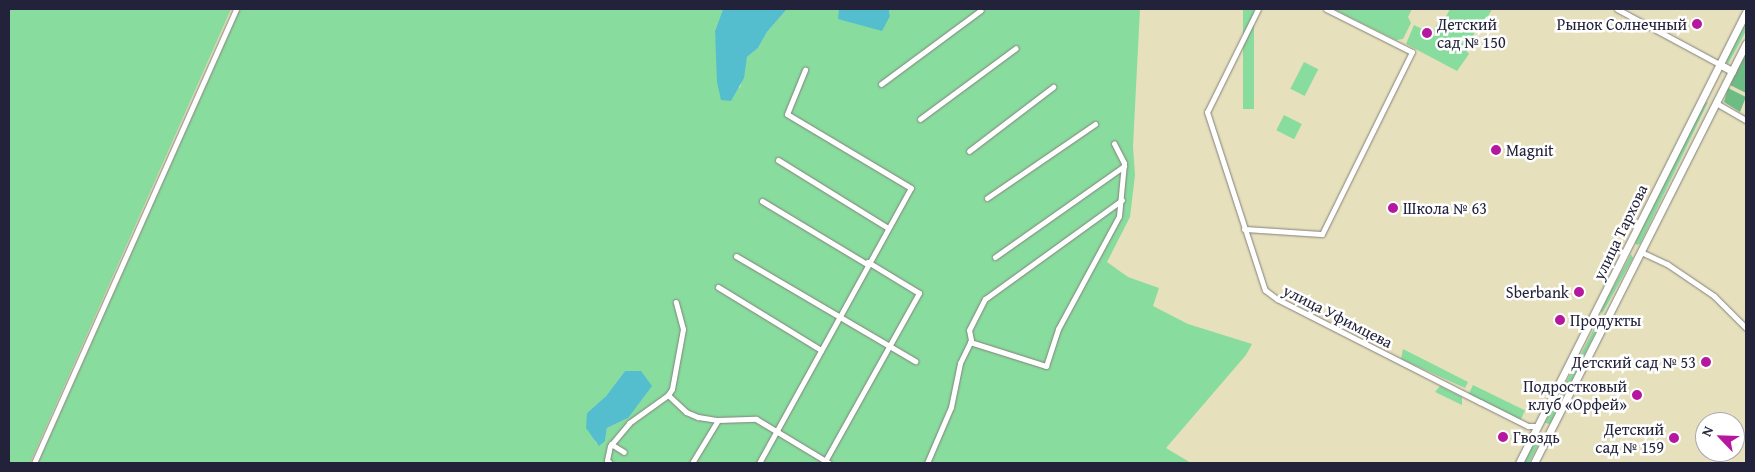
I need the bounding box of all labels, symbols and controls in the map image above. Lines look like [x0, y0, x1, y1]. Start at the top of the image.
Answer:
place label: Детский сад № 150 [1437, 14, 1506, 52]
place label: Рынок Солнечный [1557, 14, 1687, 34]
marker: Рынок Солнечный [1691, 18, 1703, 30]
marker: Детский сад № 150 [1421, 27, 1433, 39]
place label: Magnit [1506, 140, 1554, 160]
marker: Magnit [1490, 144, 1502, 156]
street label: улица Тархова [1589, 181, 1651, 283]
place label: Школа № 63 [1403, 198, 1487, 218]
marker: Школа № 63 [1387, 202, 1399, 214]
street label: улица Уфимцева [1280, 280, 1396, 352]
place label: Sberbank [1506, 282, 1569, 302]
marker: Sberbank [1573, 286, 1585, 298]
place label: Продукты [1570, 310, 1641, 330]
marker: Продукты [1554, 314, 1566, 326]
place label: Детский сад № 53 [1572, 352, 1696, 372]
marker: Детский сад № 53 [1700, 356, 1712, 368]
place label: Подростковый клуб «Орфей» [1523, 376, 1627, 414]
marker: Подростковый клуб «Орфей» [1631, 389, 1643, 401]
north arrow [1695, 412, 1745, 462]
place label: Детский сад № 159 [1595, 419, 1664, 457]
text: N [1696, 423, 1718, 440]
place label: Гвоздь [1513, 427, 1560, 447]
marker: Гвоздь [1497, 431, 1509, 443]
marker: Детский сад № 159 [1668, 432, 1680, 444]

